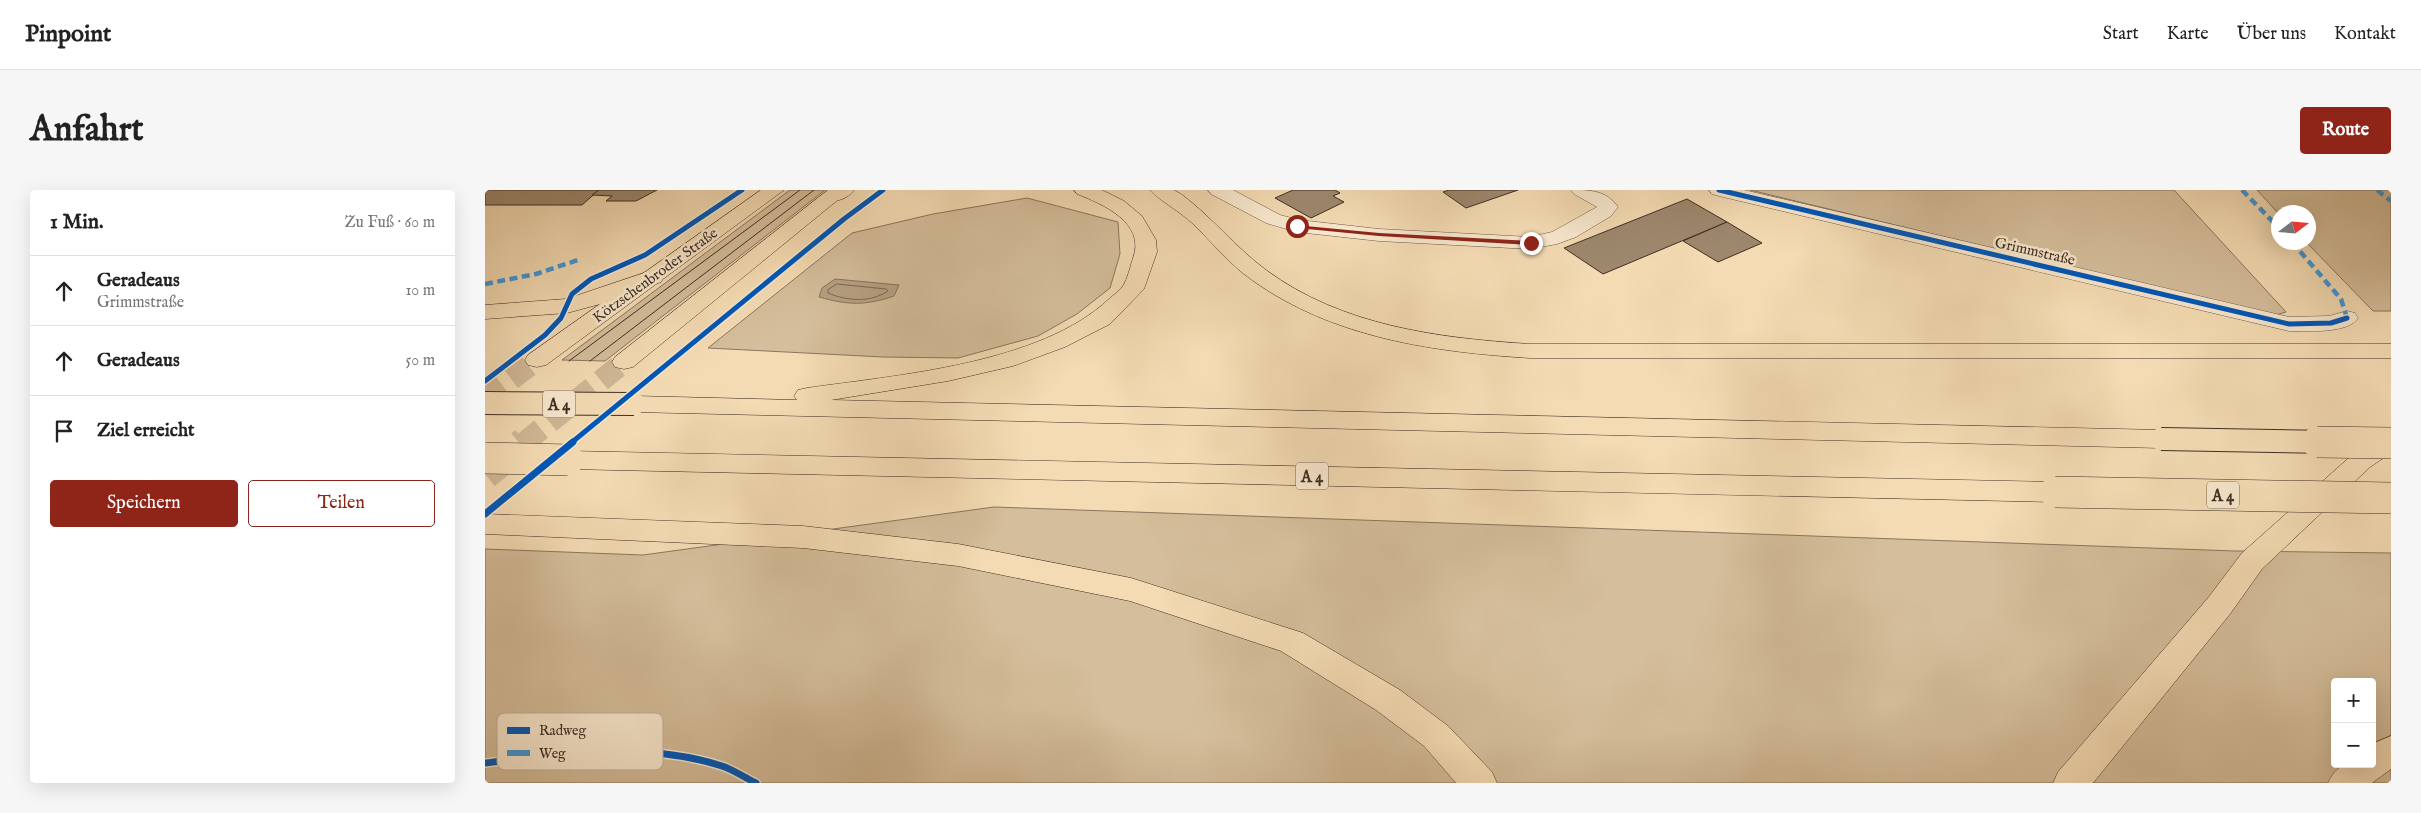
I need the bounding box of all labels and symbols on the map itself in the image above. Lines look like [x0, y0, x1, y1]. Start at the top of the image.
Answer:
north arrow [2271, 205, 2316, 250]
route start [1286, 215, 1309, 238]
street label: Kötzschenbroder Straße [589, 224, 722, 327]
route end [1520, 232, 1543, 255]
street label: Grimmstraße [1993, 233, 2077, 270]
road number: A 4 [543, 390, 575, 418]
road number: A 4 [1296, 462, 1328, 490]
road number: A 4 [2207, 482, 2239, 508]
legend [497, 713, 663, 770]
text: Radweg [539, 722, 587, 740]
text: Weg [539, 745, 566, 763]

